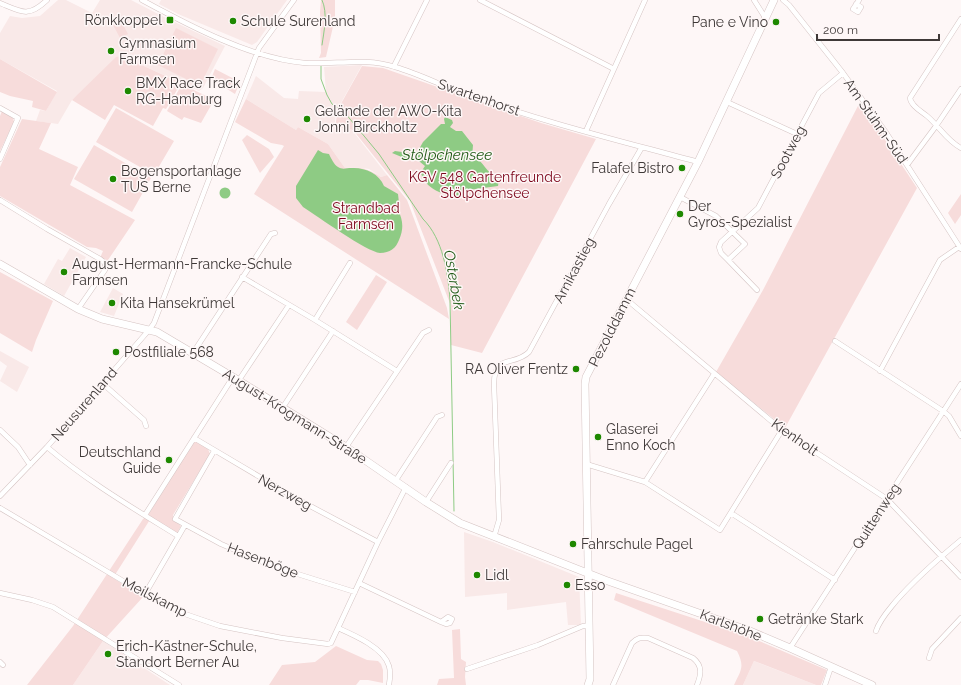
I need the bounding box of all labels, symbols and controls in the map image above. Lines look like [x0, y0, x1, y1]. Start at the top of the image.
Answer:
place label: Rönkkoppel [85, 12, 162, 28]
place label: Schule Surenland [241, 13, 355, 29]
place label: Pane e Vino [691, 14, 768, 30]
marker: Rönkkoppel [165, 15, 175, 25]
marker: Schule Surenland [228, 16, 238, 26]
scale bar [817, 16, 939, 42]
marker: Pane e Vino [771, 17, 781, 27]
text: 200 m [823, 23, 858, 37]
place label: Gymnasium Farmsen [119, 35, 196, 67]
marker: Gymnasium Farmsen [106, 46, 116, 56]
place label: BMX Race Track RG-Hamburg [136, 75, 241, 107]
street label: Swartenhorst [436, 75, 522, 119]
street label: Am Stühm-Süd [841, 76, 911, 166]
marker: BMX Race Track RG-Hamburg [123, 86, 133, 96]
place label: Gelände der AWO-Kita Jonni Birckholtz [315, 103, 462, 135]
marker: Gelände der AWO-Kita Jonni Birckholtz [302, 114, 312, 124]
street label: Sootweg [767, 123, 809, 181]
water label: Stölpchensee [401, 146, 492, 164]
place label: Falafel Bistro [591, 160, 674, 176]
place label: Bogensportanlage TUS Berne [121, 163, 241, 195]
marker: Falafel Bistro [677, 163, 687, 173]
park label: KGV 548 Gartenfreunde Stölpchensee [409, 169, 561, 201]
marker: Bogensportanlage TUS Berne [108, 174, 118, 184]
place label: Der Gyros-Spezialist [688, 198, 793, 230]
park label: Strandbad Farmsen [332, 200, 400, 232]
marker: Der Gyros-Spezialist [675, 209, 685, 219]
street label: Arnikastieg [550, 234, 598, 306]
water label: Osterbek [440, 249, 468, 311]
place label: August-Hermann-Francke-Schule Farmsen [72, 256, 292, 288]
marker: August-Hermann-Francke-Schule Farmsen [59, 267, 69, 277]
street label: Pezolddamm [585, 285, 639, 369]
place label: Kita Hansekrümel [120, 295, 235, 311]
marker: Kita Hansekrümel [107, 298, 117, 308]
place label: Postfiliale 568 [124, 344, 214, 360]
marker: Postfiliale 568 [111, 347, 121, 357]
place label: RA Oliver Frentz [465, 361, 568, 377]
street label: Neusurenland [48, 364, 120, 444]
marker: RA Oliver Frentz [571, 364, 581, 374]
street label: August-Krogmann-Straße [220, 365, 370, 467]
street label: Kienholt [769, 415, 822, 459]
place label: Glaserei Enno Koch [606, 421, 675, 453]
marker: Glaserei Enno Koch [593, 432, 603, 442]
place label: Deutschland Guide [79, 444, 161, 476]
marker: Deutschland Guide [164, 455, 174, 465]
street label: Nerzweg [255, 471, 315, 513]
street label: Quittenweg [849, 480, 903, 552]
place label: Fahrschule Pagel [581, 536, 693, 552]
street label: Hasenböge [225, 539, 301, 581]
marker: Fahrschule Pagel [568, 539, 578, 549]
place label: Lidl [485, 567, 509, 583]
marker: Lidl [472, 570, 482, 580]
street label: Meilskamp [120, 574, 190, 620]
place label: Esso [575, 577, 605, 593]
marker: Esso [562, 580, 572, 590]
street label: Karlshöhe [698, 606, 764, 644]
place label: Getränke Stark [768, 611, 864, 627]
marker: Getränke Stark [755, 614, 765, 624]
place label: Erich-Kästner-Schule, Standort Berner Au [116, 638, 257, 670]
marker: Erich-Kästner-Schule, Standort Berner Au [103, 649, 113, 659]

